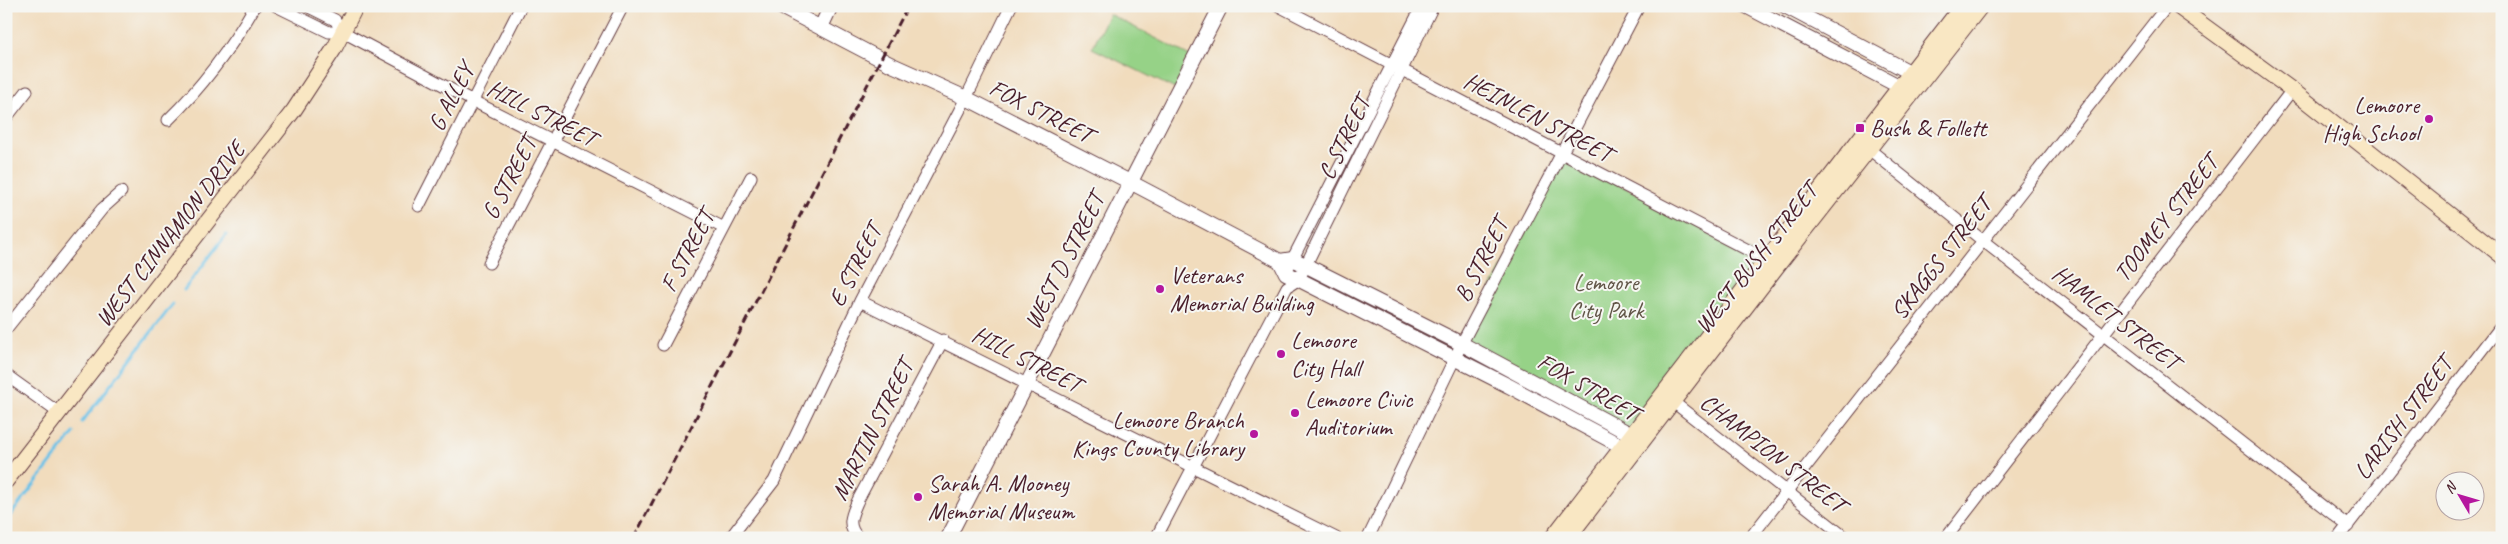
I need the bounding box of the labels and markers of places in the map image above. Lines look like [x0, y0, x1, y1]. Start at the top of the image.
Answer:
place label: Lemoore High School [2323, 90, 2423, 148]
place label: Bush & Follett [1870, 113, 1988, 143]
marker: Lemoore High School [2423, 113, 2435, 125]
marker: Bush & Follett [1854, 122, 1866, 134]
place label: Veterans Memorial Building [1170, 260, 1315, 318]
marker: Veterans Memorial Building [1154, 283, 1166, 295]
place label: Lemoore City Hall [1291, 325, 1364, 383]
marker: Lemoore City Hall [1275, 348, 1287, 360]
place label: Lemoore Civic Auditorium [1305, 384, 1414, 442]
place label: Lemoore Branch Kings County Library [1072, 405, 1246, 463]
marker: Lemoore Civic Auditorium [1289, 407, 1301, 419]
marker: Lemoore Branch Kings County Library [1248, 428, 1260, 440]
place label: Sarah A. Mooney Memorial Museum [928, 468, 1075, 526]
marker: Sarah A. Mooney Memorial Museum [912, 491, 924, 503]

